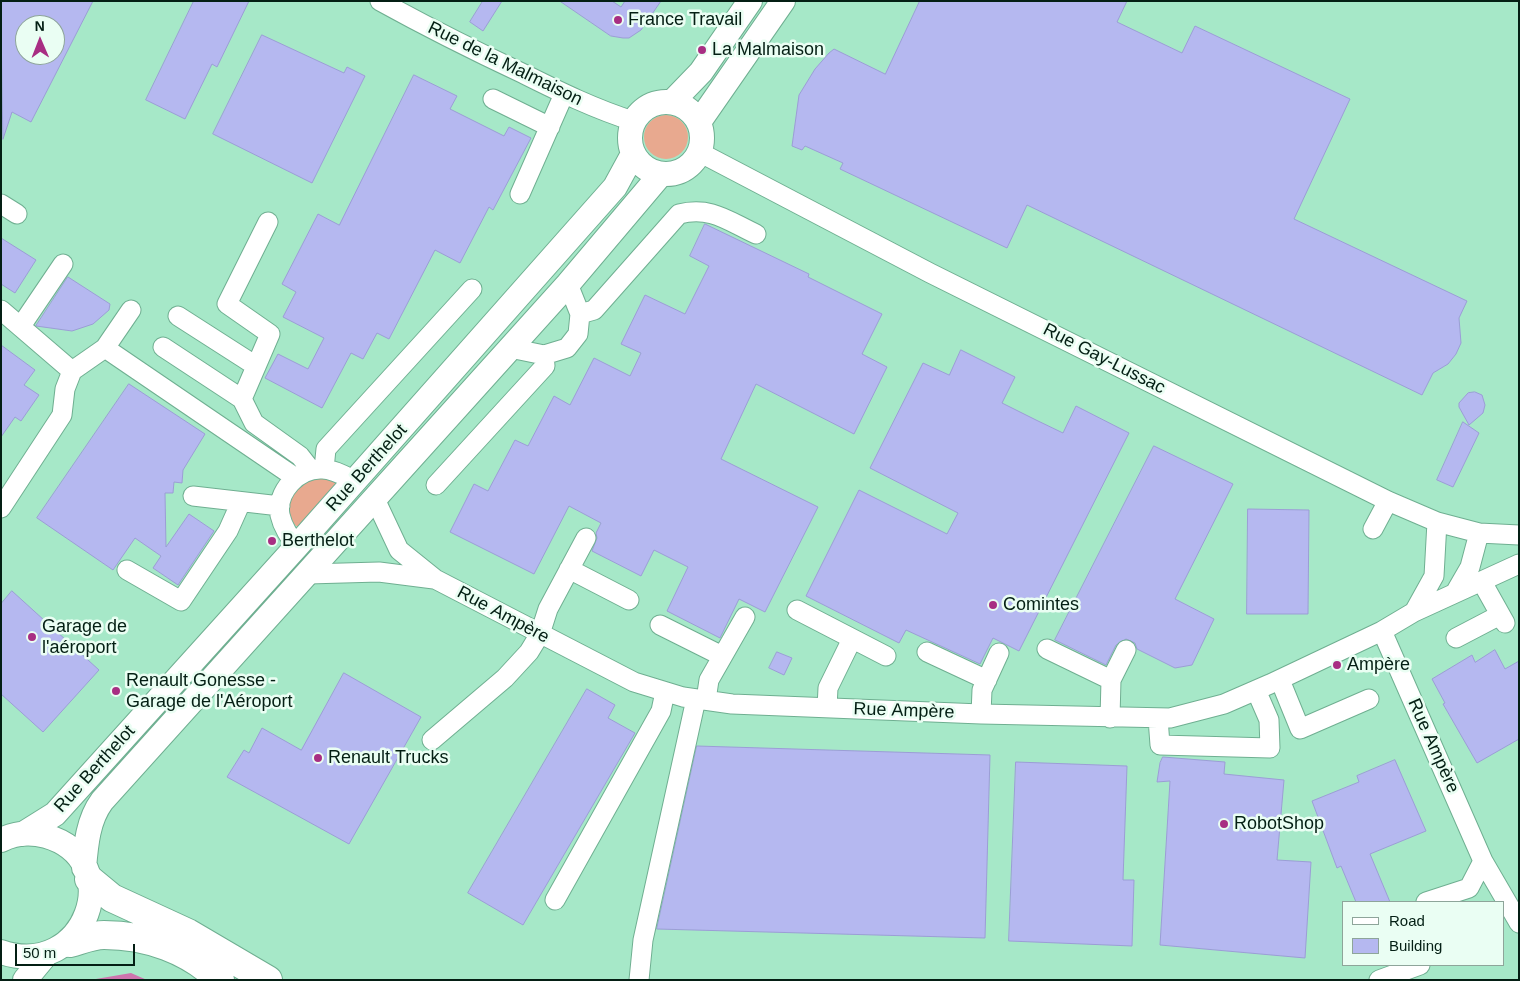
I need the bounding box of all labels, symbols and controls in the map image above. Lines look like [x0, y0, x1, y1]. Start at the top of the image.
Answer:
place label: France Travail [628, 9, 742, 31]
marker: France Travail [612, 14, 624, 26]
north arrow [15, 15, 65, 65]
street label: Rue de la Malmaison [424, 17, 586, 111]
text: N [35, 18, 45, 34]
place label: La Malmaison [712, 39, 824, 61]
marker: La Malmaison [696, 44, 708, 56]
street label: Rue Gay-Lussac [1039, 319, 1169, 399]
street label: Rue Berthelot [322, 420, 412, 516]
place label: Berthelot [282, 530, 354, 552]
marker: Berthelot [266, 535, 278, 547]
street label: Rue Ampère [453, 582, 553, 648]
place label: Comintes [1003, 594, 1079, 616]
marker: Comintes [987, 599, 999, 611]
place label: Garage de l'aéroport [42, 616, 127, 659]
marker: Garage de l'aéroport [26, 631, 38, 643]
place label: Ampère [1347, 654, 1410, 676]
marker: Ampère [1331, 659, 1343, 671]
place label: Renault Gonesse - Garage de l'Aéroport [126, 670, 293, 712]
marker: Renault Gonesse - Garage de l'Aéroport [110, 685, 122, 697]
street label: Rue Ampère [1403, 695, 1463, 797]
street label: Rue Ampère [853, 698, 955, 724]
street label: Rue Berthelot [50, 721, 140, 817]
place label: Renault Trucks [328, 747, 448, 769]
marker: Renault Trucks [312, 752, 324, 764]
place label: RobotShop [1234, 813, 1324, 835]
marker: RobotShop [1218, 818, 1230, 830]
legend [1342, 901, 1505, 966]
text: Road [1389, 912, 1425, 929]
scale bar [18, 934, 138, 966]
text: Building [1389, 937, 1442, 954]
text: 50 m [23, 944, 56, 961]

